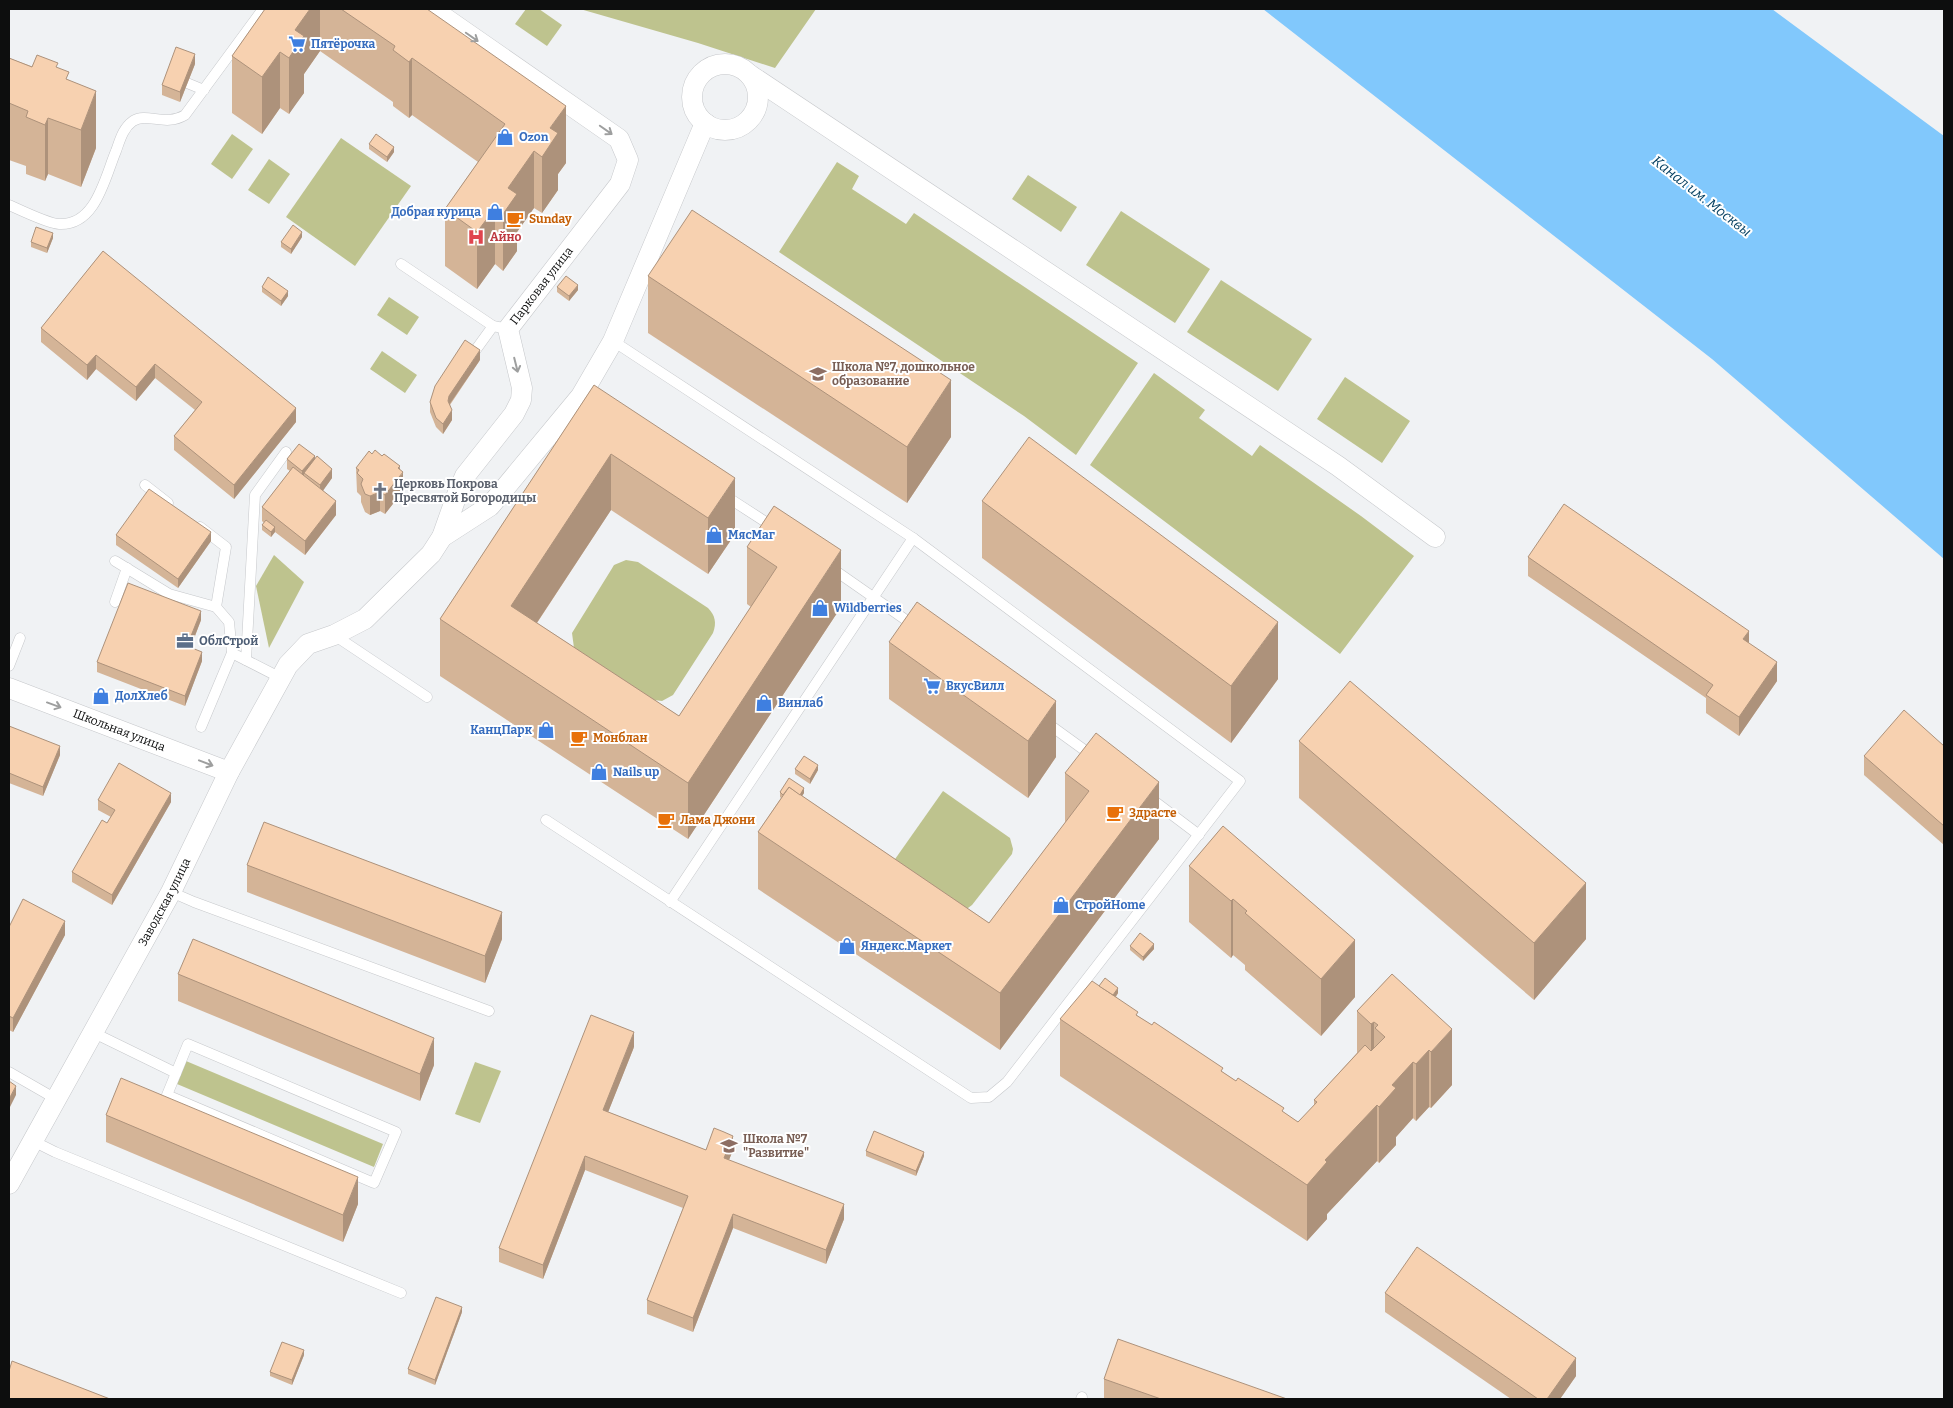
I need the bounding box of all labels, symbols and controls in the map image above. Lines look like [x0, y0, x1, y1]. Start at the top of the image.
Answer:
one-way arrow [465, 32, 479, 42]
supermarket icon: Пятёрочка [287, 34, 307, 54]
place label: Пятёрочка [311, 37, 376, 51]
one-way arrow [598, 125, 612, 135]
shop icon: Ozon [495, 127, 515, 147]
place label: Ozon [519, 130, 549, 144]
water label: Канал им. Москвы [1649, 152, 1755, 240]
shop icon: Добрая курица [485, 202, 505, 222]
place label: Добрая курица [391, 205, 481, 219]
cafe icon: Sunday [505, 209, 525, 229]
place label: Sunday [529, 212, 572, 226]
hospital icon: Айно [466, 227, 486, 247]
place label: Айно [490, 230, 522, 244]
street label: Парковая улица [507, 244, 576, 327]
one-way arrow [512, 356, 522, 372]
place label: Школа №7, дошкольное образование [832, 360, 975, 388]
school or university icon: Школа №7, дошкольное образование [808, 364, 828, 384]
place label: Церковь Покрова Пресвятой Богородицы [394, 477, 536, 505]
church icon: Церковь Покрова Пресвятой Богородицы [370, 481, 390, 501]
shop icon: МясМаг [704, 525, 724, 545]
place label: МясМаг [728, 528, 775, 542]
shop icon: Wildberries [810, 598, 830, 618]
place label: Wildberries [834, 601, 902, 615]
office icon: ОблСтрой [175, 631, 195, 651]
place label: ОблСтрой [199, 634, 258, 648]
supermarket icon: ВкусВилл [922, 676, 942, 696]
place label: ВкусВилл [946, 679, 1005, 693]
shop icon: ДолХлеб [91, 686, 111, 706]
place label: ДолХлеб [115, 689, 168, 703]
shop icon: Винлаб [754, 693, 774, 713]
place label: Винлаб [778, 696, 823, 710]
one-way arrow [46, 701, 62, 710]
street label: Школьная улица [71, 706, 168, 754]
shop icon: КанцПарк [536, 720, 556, 740]
place label: КанцПарк [470, 723, 533, 737]
cafe icon: Монблан [569, 728, 589, 748]
place label: Монблан [593, 731, 648, 745]
one-way arrow [198, 759, 213, 769]
shop icon: Nails up [589, 762, 609, 782]
place label: Nails up [613, 765, 659, 779]
cafe icon: Здрасте [1105, 803, 1125, 823]
place label: Здрасте [1129, 806, 1177, 820]
cafe icon: Лама Джони [656, 810, 676, 830]
place label: Лама Джони [680, 813, 755, 827]
street label: Заводская улица [135, 855, 194, 949]
shop icon: СтройHome [1051, 895, 1071, 915]
place label: СтройHome [1075, 898, 1146, 912]
shop icon: Яндекс.Маркет [837, 936, 857, 956]
place label: Яндекс.Маркет [861, 939, 952, 953]
place label: Школа №7 "Развитие" [743, 1132, 809, 1160]
school or university icon: Школа №7 "Развитие" [719, 1136, 739, 1156]

